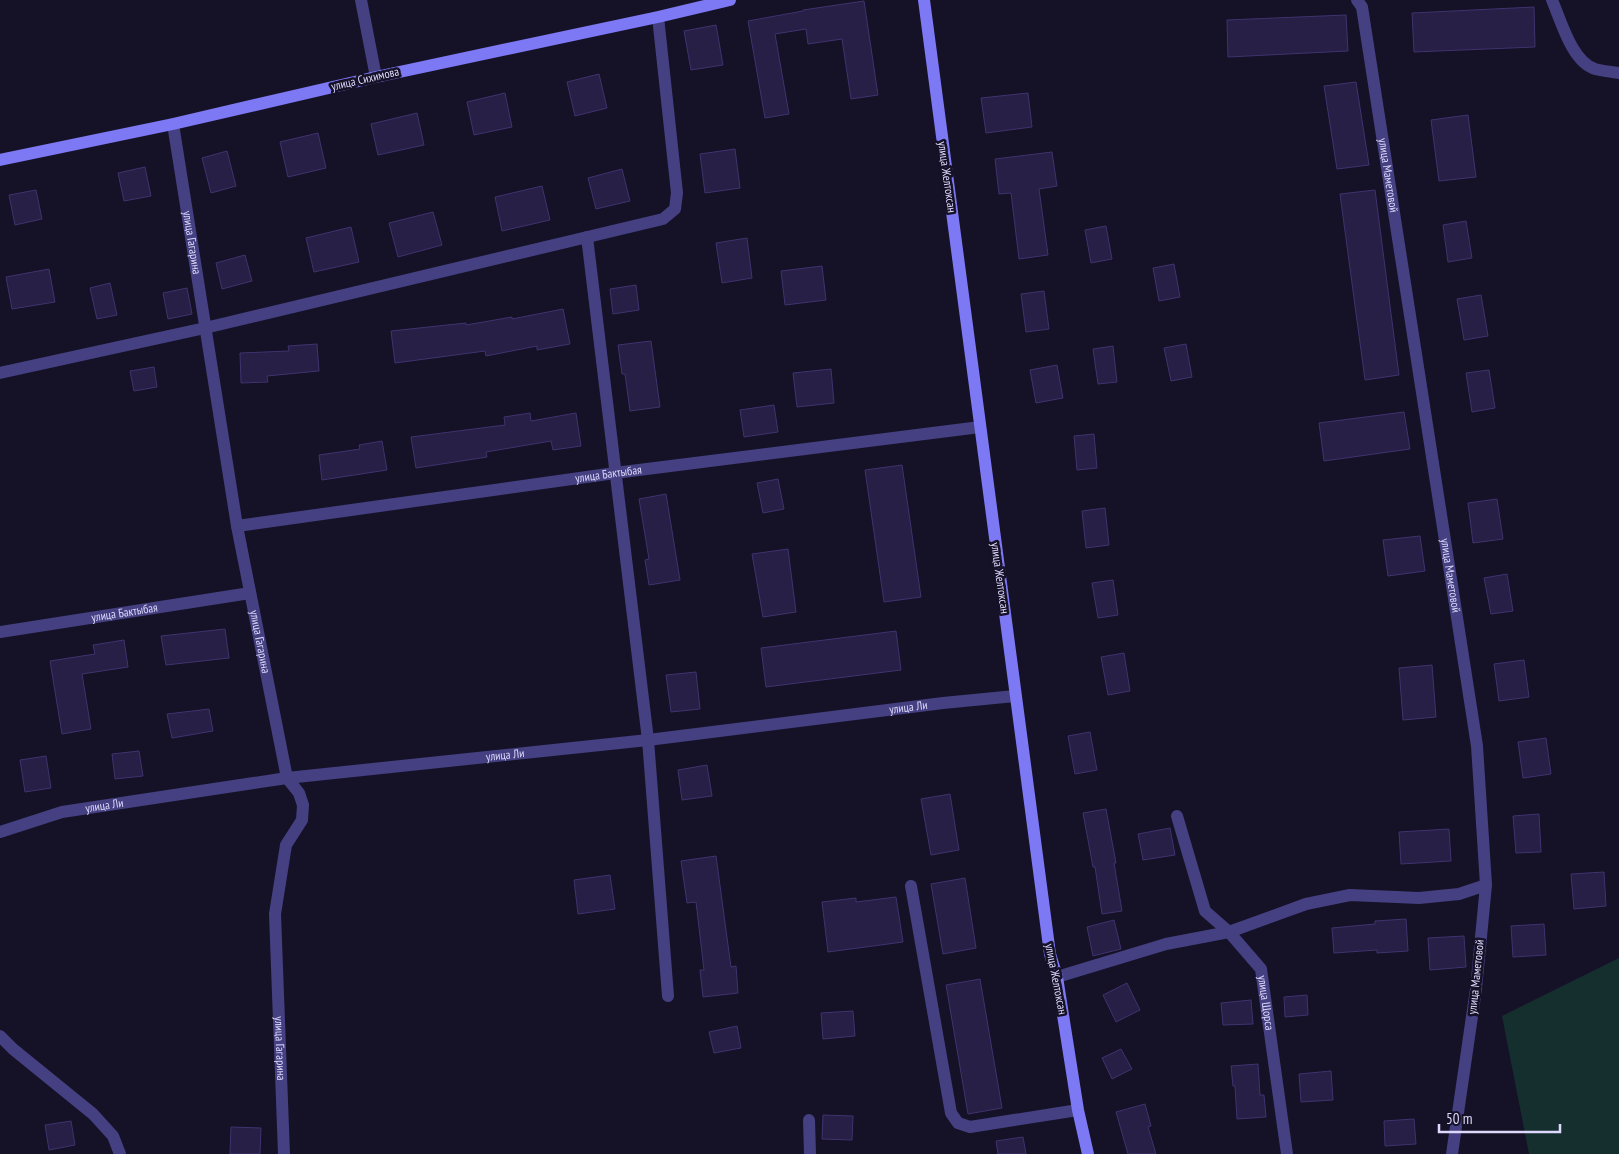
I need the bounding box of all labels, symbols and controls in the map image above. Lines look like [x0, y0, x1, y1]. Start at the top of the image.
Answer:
street label: улица Сихимова [329, 63, 400, 94]
street label: улица Маметовой [1376, 137, 1402, 214]
street label: улица Желтоксан [935, 140, 960, 214]
street label: улица Гагарина [180, 210, 205, 275]
street label: улица Бактыбая [574, 462, 643, 486]
street label: улица Маметовой [1438, 537, 1464, 614]
street label: улица Желтоксан [988, 541, 1013, 615]
street label: улица Бактыбая [90, 599, 159, 625]
street label: улица Гагарина [247, 609, 274, 675]
street label: улица Ли [888, 697, 928, 717]
street label: улица Ли [485, 745, 525, 764]
street label: улица Ли [84, 795, 124, 815]
street label: улица Маметовой [1464, 939, 1487, 1015]
street label: улица Желтоксан [1042, 942, 1071, 1016]
street label: улица Щорса [1255, 974, 1278, 1031]
street label: улица Гагарина [272, 1016, 289, 1081]
scale bar [1439, 1102, 1560, 1134]
text: 50 m [1446, 1109, 1472, 1128]

